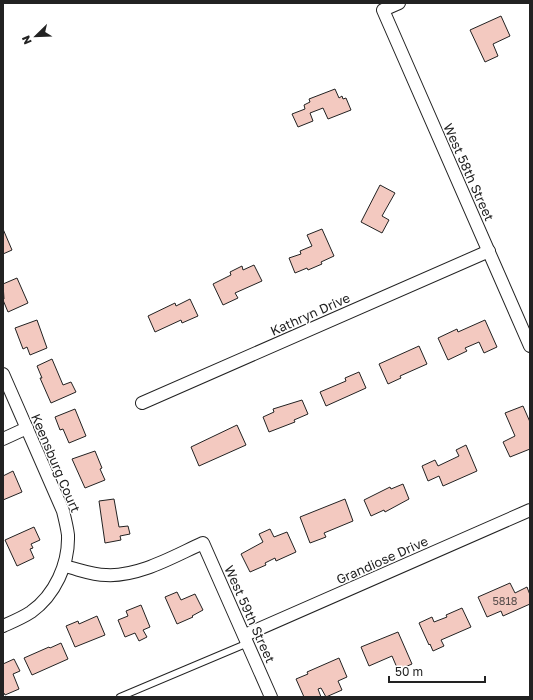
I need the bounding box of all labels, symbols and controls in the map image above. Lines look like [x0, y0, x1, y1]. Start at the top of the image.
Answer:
north arrow [16, 16, 56, 56]
text: N [19, 34, 34, 46]
street label: West 58th Street [440, 121, 498, 223]
street label: Kathryn Drive [268, 289, 352, 339]
street label: Keensburg Court [28, 411, 84, 515]
street label: Grandiose Drive [334, 533, 430, 587]
street label: West 59th Street [221, 563, 279, 665]
house number: 5818 [492, 594, 518, 607]
scale bar [389, 658, 485, 684]
text: 50 m [395, 664, 423, 679]

